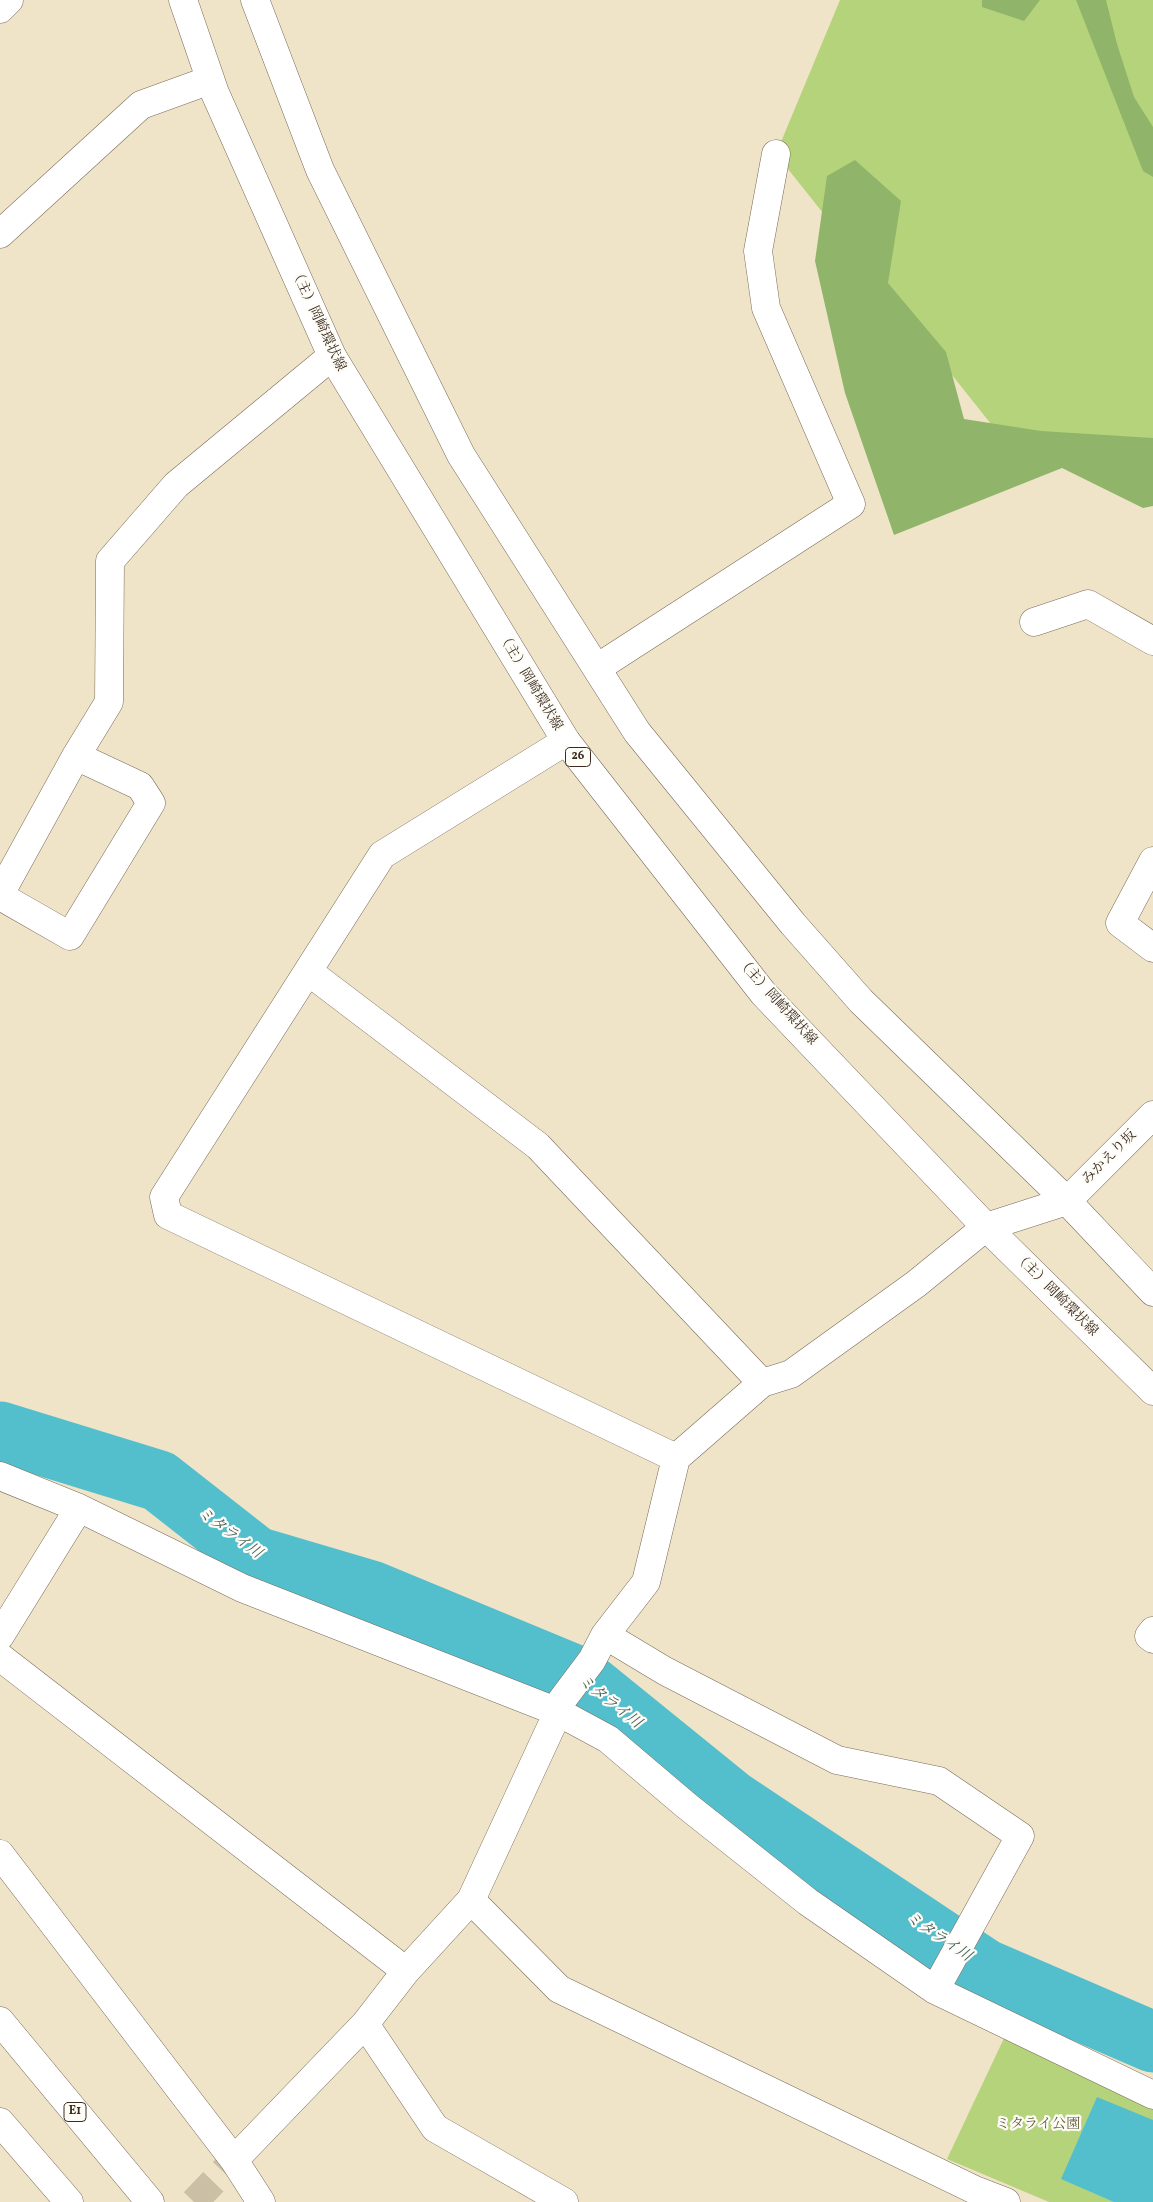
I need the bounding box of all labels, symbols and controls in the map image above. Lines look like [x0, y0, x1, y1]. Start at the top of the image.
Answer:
street label: （主）岡崎環状線 [286, 266, 348, 374]
street label: （主）岡崎環状線 [493, 630, 565, 734]
road number: 26 [566, 748, 590, 766]
street label: （主）岡崎環状線 [732, 955, 820, 1049]
street label: みかえり坂 [1079, 1127, 1141, 1189]
street label: （主）岡崎環状線 [1009, 1249, 1101, 1341]
water label: ミタライ川 [193, 1505, 265, 1563]
water label: ミタライ川 [574, 1673, 644, 1733]
water label: ミタライ川 [902, 1910, 974, 1966]
road number: E1 [64, 2102, 86, 2122]
park label: ミタライ公園 [996, 2117, 1080, 2133]

